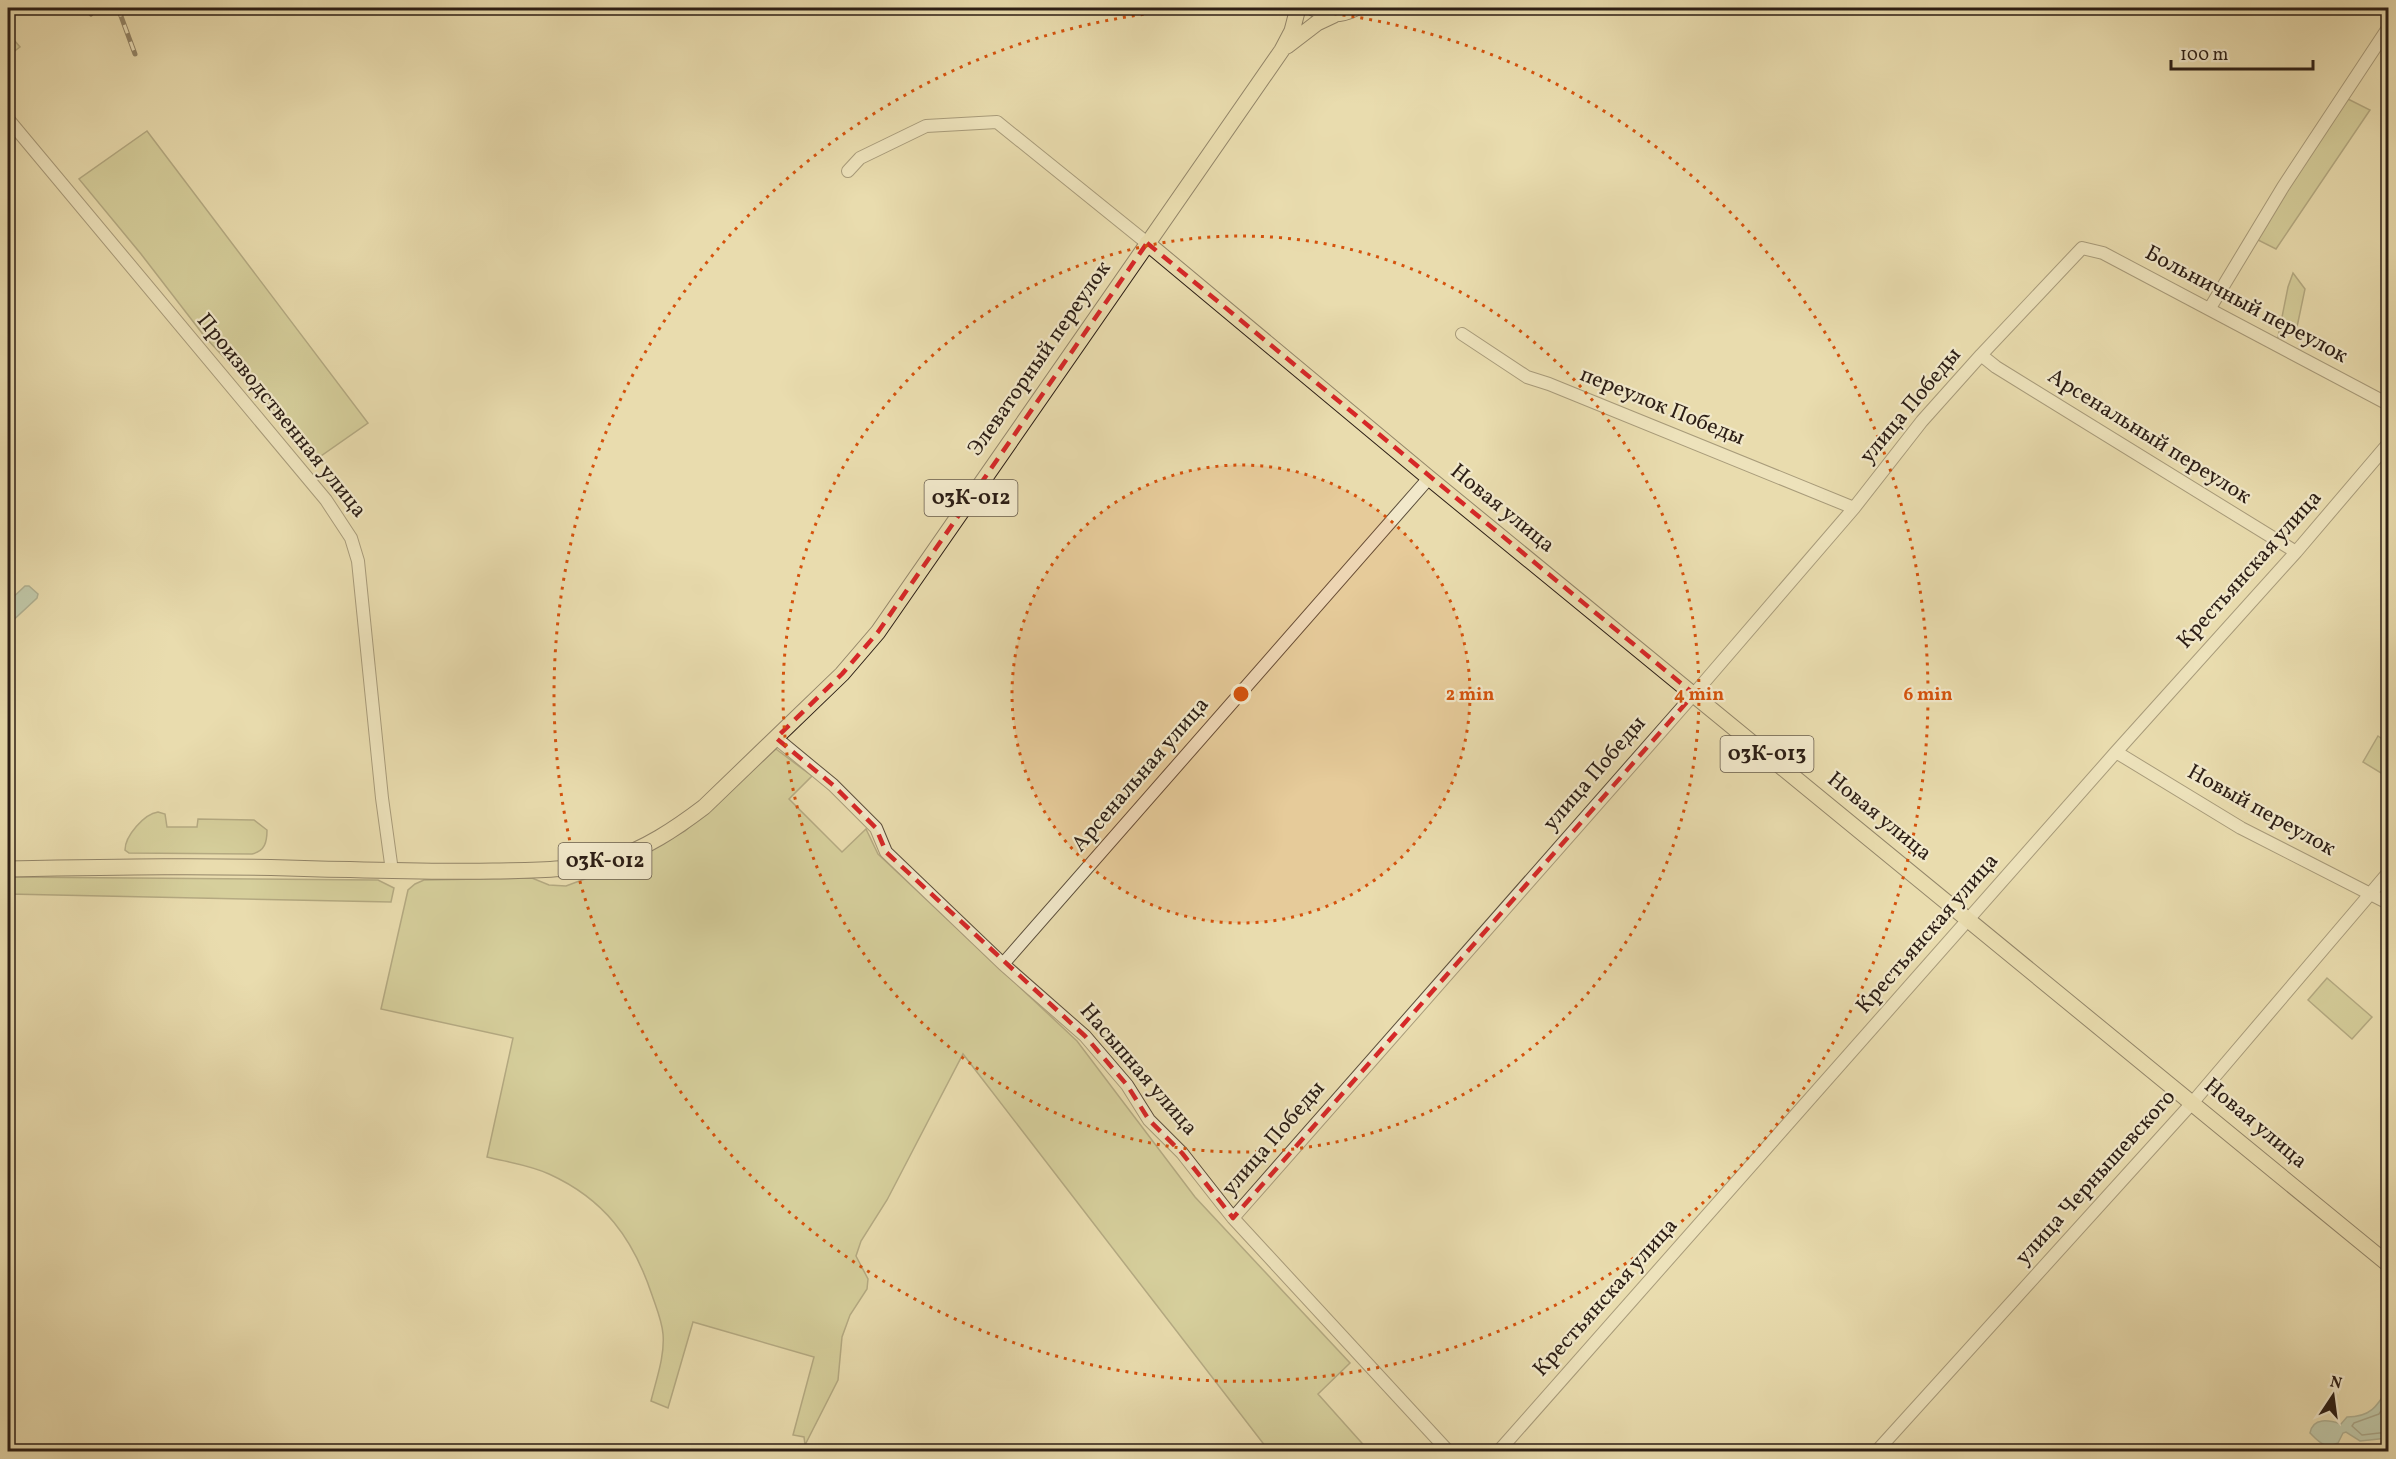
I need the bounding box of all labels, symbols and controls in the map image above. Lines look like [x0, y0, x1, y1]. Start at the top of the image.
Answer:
scale bar [2171, 33, 2314, 71]
text: 100 m [2180, 43, 2229, 68]
street label: Больничный переулок [2139, 238, 2353, 372]
street label: Элеваторный переулок [961, 255, 1119, 463]
street label: Производственная улица [189, 307, 374, 525]
street label: улица Победы [1853, 341, 1969, 471]
street label: переулок Победы [1575, 360, 1749, 454]
street label: Арсенальный переулок [2041, 362, 2257, 513]
street label: Новая улица [1443, 457, 1561, 561]
road number: 03К-012 [924, 480, 1018, 516]
street label: Крестьянская улица [2170, 484, 2330, 656]
text: 2 min [1446, 683, 1494, 708]
text: 4 min [1674, 683, 1724, 708]
text: 6 min [1903, 683, 1953, 708]
centre of rings [1231, 684, 1251, 704]
street label: Арсенальная улица [1065, 691, 1217, 859]
street label: улица Победы [1536, 710, 1654, 838]
road number: 03К-013 [1720, 736, 1814, 772]
street label: Новый переулок [2181, 757, 2341, 865]
street label: Новая улица [1820, 765, 1938, 869]
road number: 03К-012 [558, 843, 652, 879]
street label: Крестьянская улица [1849, 847, 2007, 1021]
street label: Насыпная улица [1072, 997, 1204, 1143]
street label: Новая улица [2196, 1071, 2314, 1177]
street label: улица Победы [1215, 1075, 1333, 1203]
street label: улица Чернышевского [2009, 1083, 2183, 1273]
street label: Крестьянская улица [1526, 1212, 1686, 1384]
north arrow [2303, 1366, 2363, 1426]
text: N [2328, 1371, 2344, 1395]

